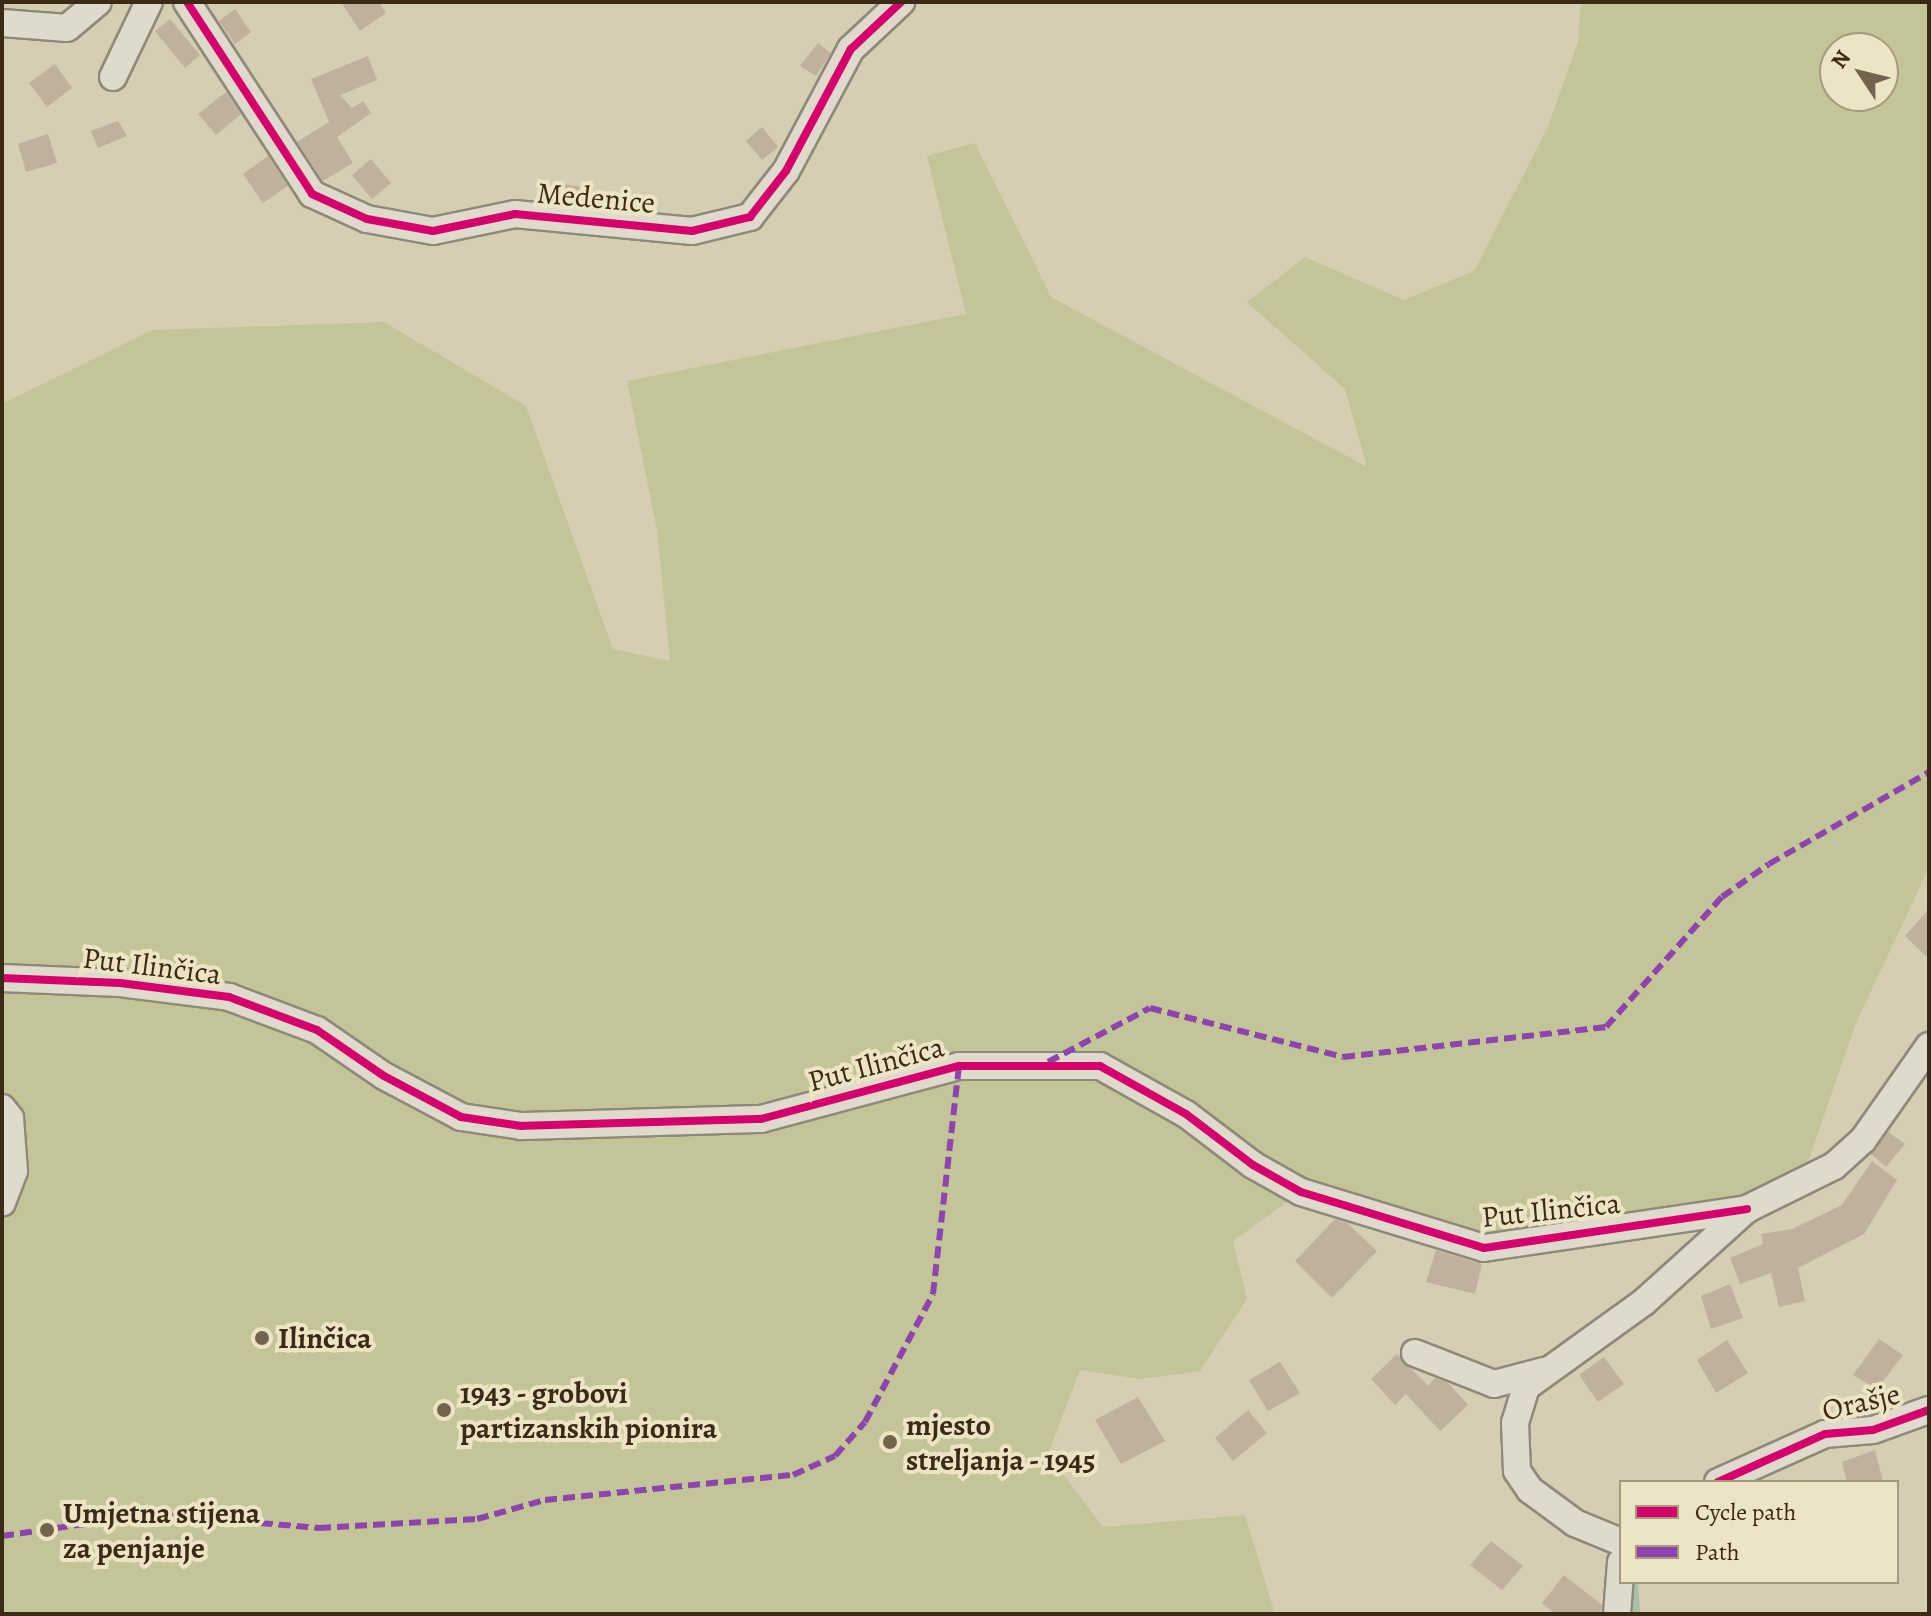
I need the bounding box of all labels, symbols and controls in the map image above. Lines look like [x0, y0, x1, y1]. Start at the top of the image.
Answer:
north arrow [1819, 32, 1899, 112]
text: N [1824, 44, 1858, 75]
street label: Medenice [535, 175, 657, 221]
street label: Put Ilinčica [81, 940, 223, 992]
street label: Put Ilinčica [804, 1029, 948, 1099]
street label: Put Ilinčica [1480, 1185, 1622, 1235]
place label: Ilinčica [278, 1320, 372, 1356]
marker: Ilinčica [253, 1329, 271, 1347]
place label: 1943 - grobovi partizanskih pionira [460, 1375, 717, 1446]
street label: Orašje [1818, 1376, 1904, 1428]
marker: 1943 - grobovi partizanskih pionira [435, 1401, 453, 1419]
place label: mjesto streljanja - 1945 [906, 1407, 1097, 1478]
marker: mjesto streljanja - 1945 [881, 1433, 899, 1451]
legend [1619, 1480, 1899, 1584]
place label: Umjetna stijena za penjanje [63, 1495, 260, 1566]
text: Cycle path [1695, 1496, 1796, 1528]
marker: Umjetna stijena za penjanje [38, 1521, 56, 1539]
text: Path [1695, 1536, 1740, 1568]

